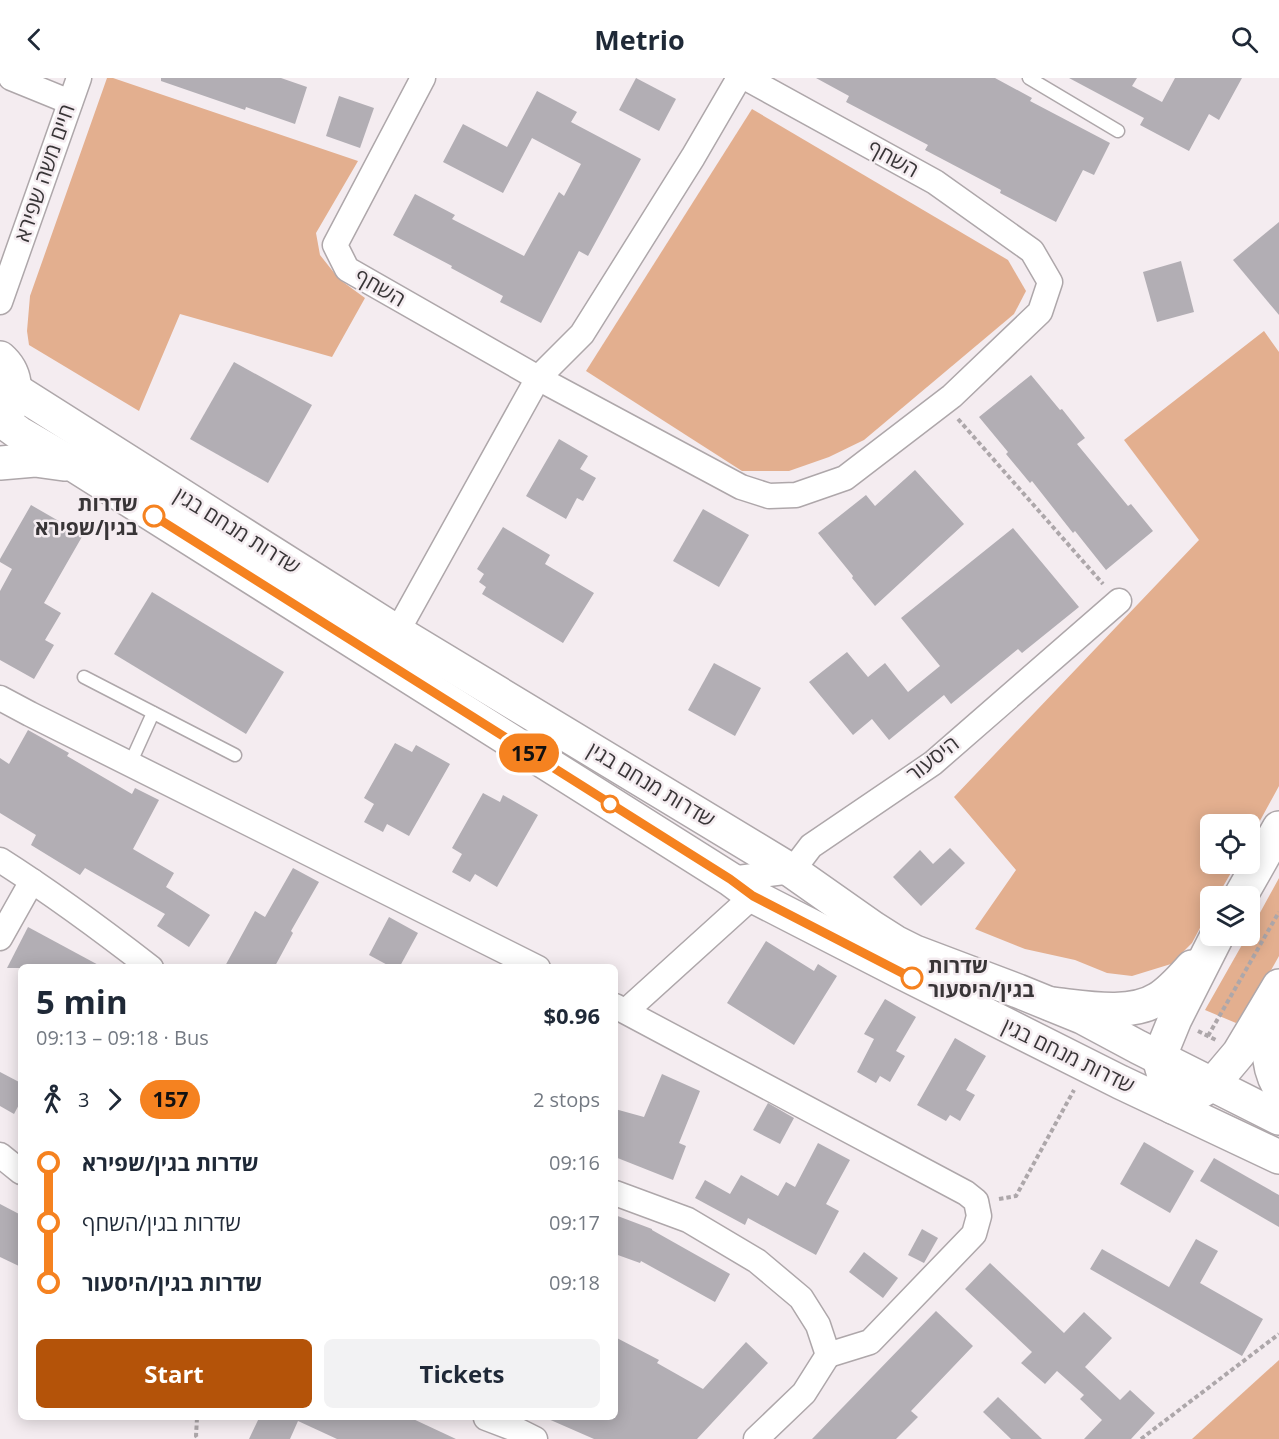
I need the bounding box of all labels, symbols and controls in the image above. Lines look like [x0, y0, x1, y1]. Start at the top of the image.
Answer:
text: Metrio [594, 21, 685, 58]
icon: back [18, 23, 51, 56]
icon: search [1228, 23, 1261, 56]
street label: חיים משה שפירא [7, 100, 81, 245]
street label: השחף [863, 133, 924, 183]
street label: השחף [350, 261, 411, 313]
street label: שדרות מנחם בגין [169, 480, 306, 580]
place label: שדרות בגין/שפירא [35, 489, 138, 541]
marker: שדרות בגין/שפירא [143, 505, 165, 527]
street label: היסעור [901, 729, 964, 787]
line badge: 157 [494, 734, 564, 772]
street label: שדרות מנחם בגין [583, 735, 720, 833]
text: 157 [511, 739, 547, 767]
unlabelled marker [601, 795, 619, 813]
map controls [1200, 814, 1260, 946]
button: locate [1200, 814, 1260, 874]
button: layers [1200, 886, 1260, 946]
place label: שדרות בגין/היסעור [928, 951, 1034, 1003]
marker: שדרות בגין/היסעור [901, 967, 923, 989]
text: 5 min [36, 979, 128, 1024]
text: $0.96 [543, 1000, 600, 1030]
street label: שדרות מנחם בגין [998, 1011, 1139, 1099]
text: 09:13 – 09:18 · Bus [36, 1024, 209, 1051]
icon: walk [36, 1083, 69, 1116]
icon: forward [98, 1083, 131, 1116]
text: 157 [152, 1085, 188, 1113]
text: 3 [78, 1086, 89, 1113]
text: 2 stops [533, 1086, 600, 1113]
text: שדרות בגין/שפירא [82, 1147, 259, 1177]
text: 09:16 [549, 1149, 600, 1176]
text: שדרות בגין/השחף [82, 1207, 241, 1237]
text: 09:17 [549, 1209, 600, 1236]
text: שדרות בגין/היסעור [82, 1267, 262, 1297]
text: 09:18 [549, 1269, 600, 1296]
button: Start [36, 1339, 312, 1408]
button: Tickets [324, 1339, 600, 1408]

